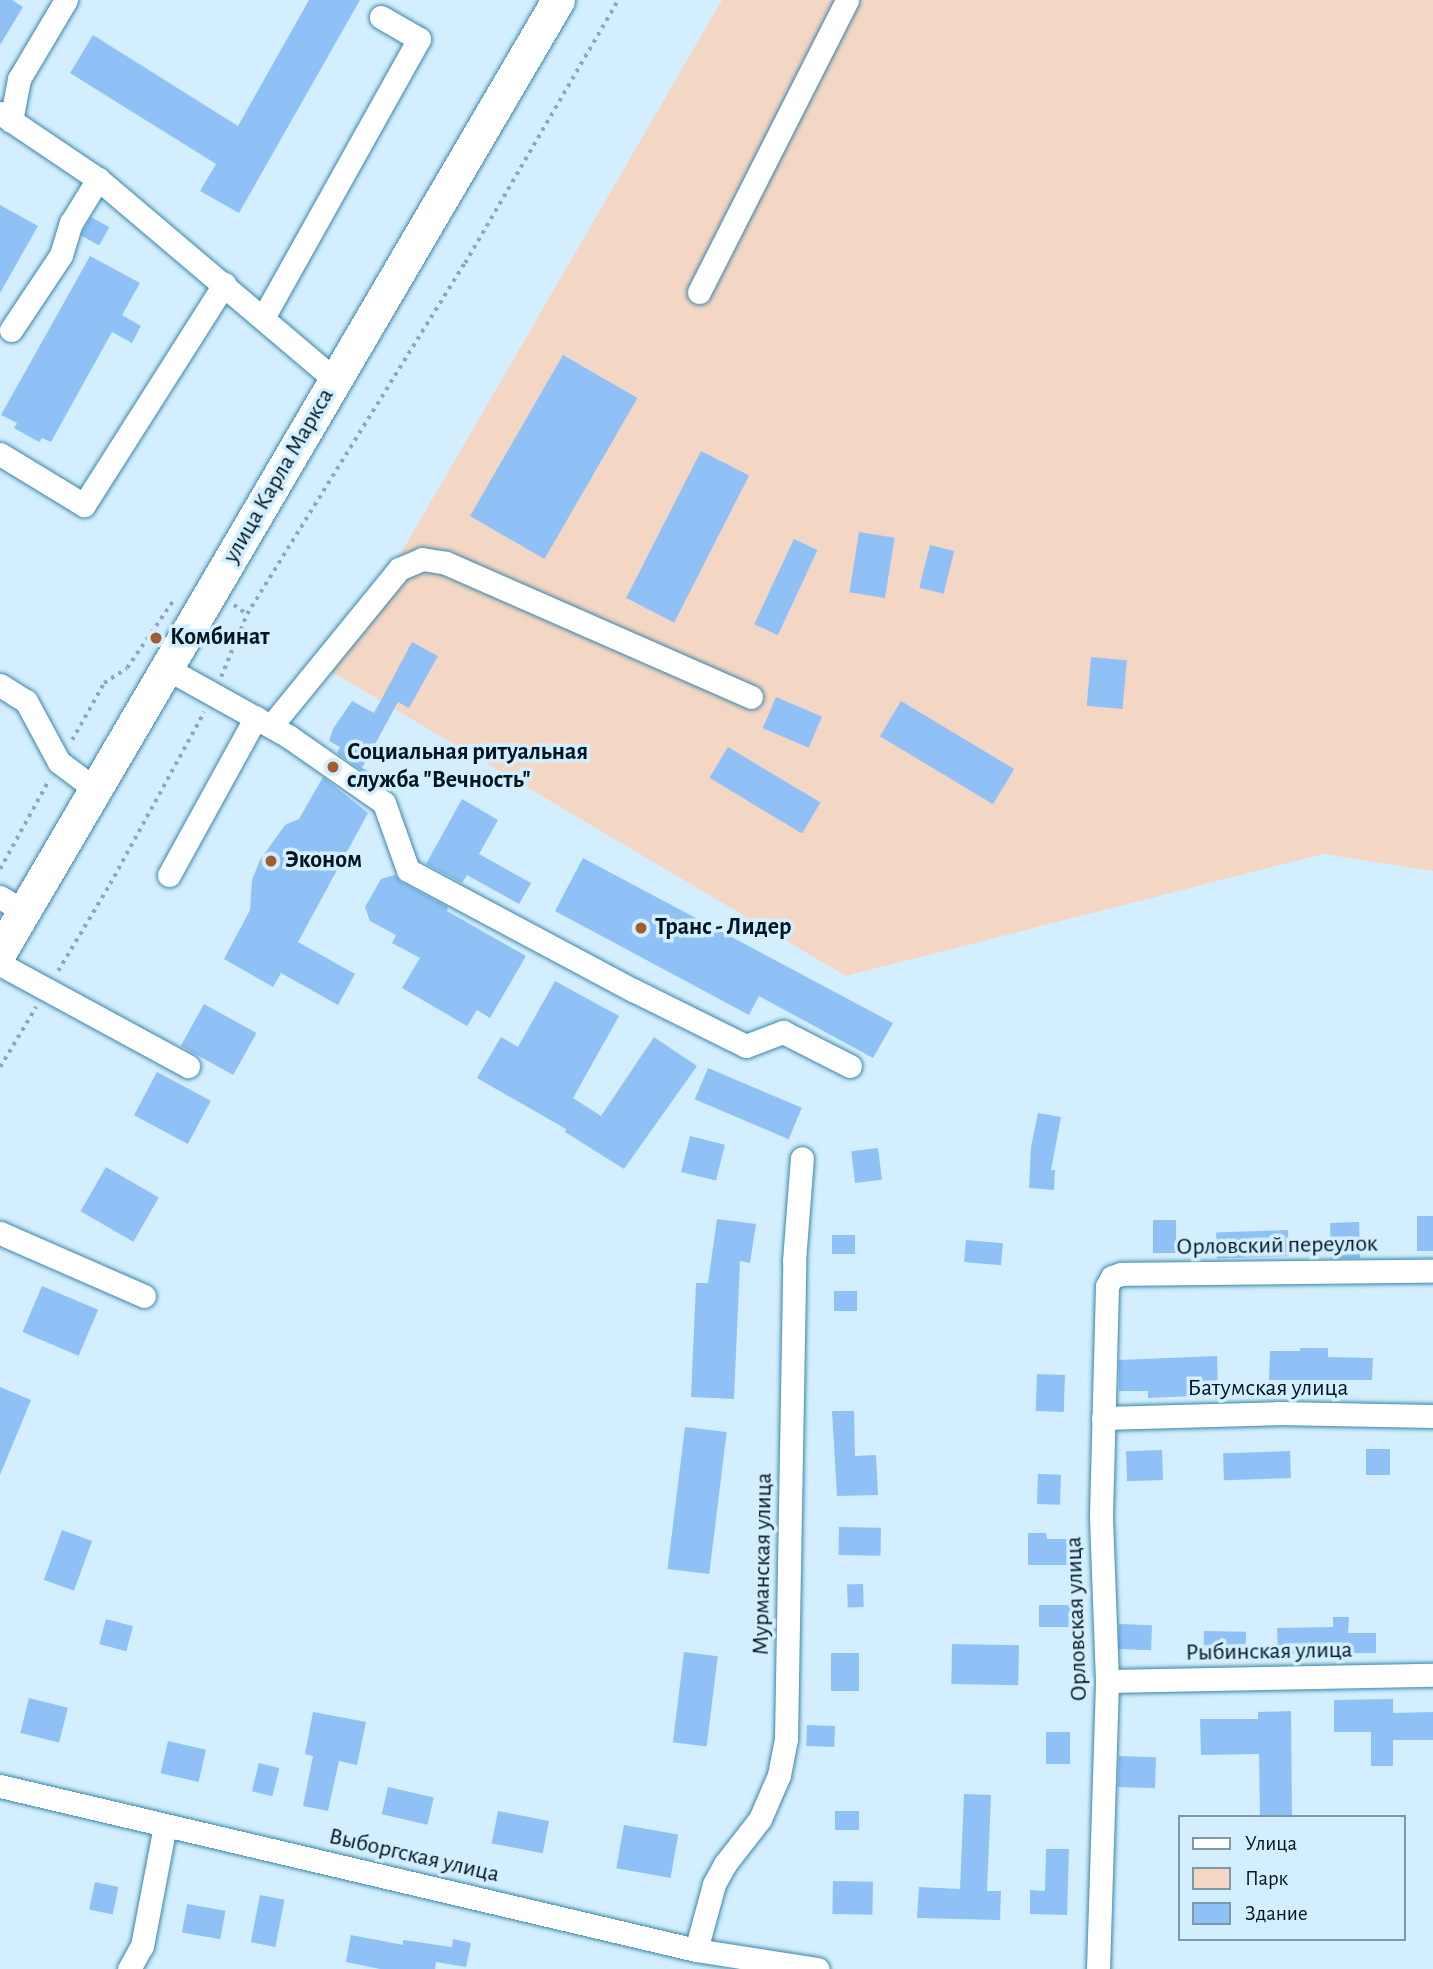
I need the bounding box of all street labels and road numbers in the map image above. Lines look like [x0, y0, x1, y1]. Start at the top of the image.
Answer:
street label: улица Карла Маркса [217, 383, 341, 569]
street label: Орловский переулок [1176, 1230, 1378, 1262]
street label: Батумская улица [1187, 1375, 1349, 1403]
street label: Мурманская улица [747, 1472, 779, 1656]
street label: Орловская улица [1060, 1536, 1094, 1702]
street label: Рыбинская улица [1185, 1636, 1353, 1668]
street label: Выборгская улица [326, 1822, 502, 1890]

